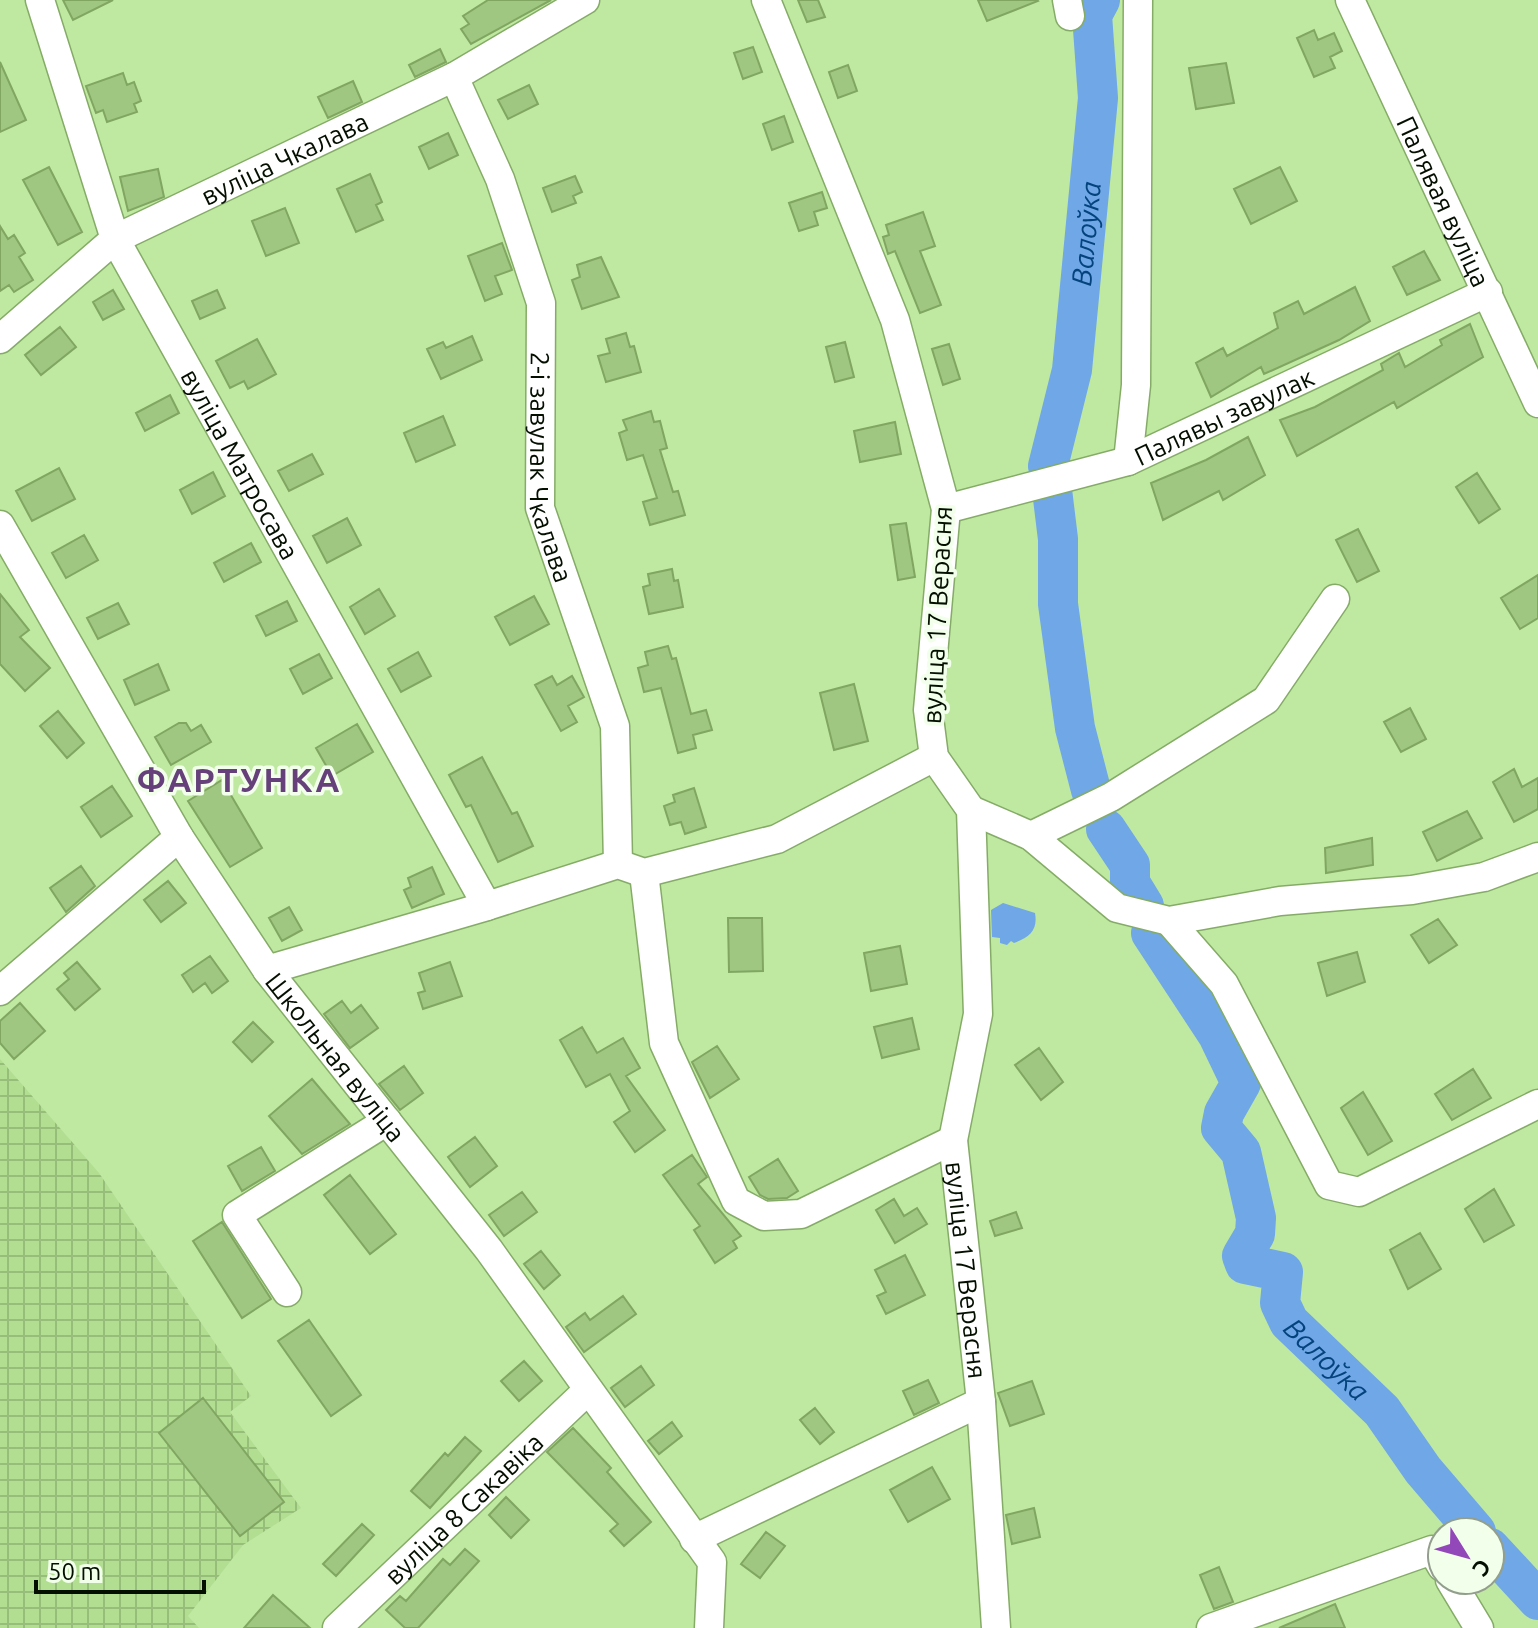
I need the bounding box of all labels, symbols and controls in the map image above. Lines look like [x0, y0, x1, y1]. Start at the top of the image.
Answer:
street label: вуліца Чкалава [196, 106, 372, 210]
street label: Палявая вуліца [1392, 111, 1496, 291]
water label: Валоўка [1065, 180, 1105, 287]
street label: 2-і завулак Чкалава [524, 351, 579, 586]
street label: Палявы завулак [1130, 362, 1318, 471]
street label: вуліца Матросава [176, 364, 305, 564]
street label: вуліца 17 Верасня [917, 505, 957, 725]
district label: ФАРТУНКА [137, 760, 341, 798]
street label: Школьная вуліца [260, 967, 412, 1147]
street label: вуліца 17 Верасня [941, 1160, 993, 1380]
water label: Валоўка [1279, 1311, 1376, 1406]
street label: вуліца 8 Сакавіка [378, 1427, 548, 1590]
north arrow [1426, 1516, 1506, 1596]
scale bar [36, 1544, 204, 1594]
text: С [1468, 1555, 1497, 1581]
text: 50 m [48, 1558, 101, 1585]

